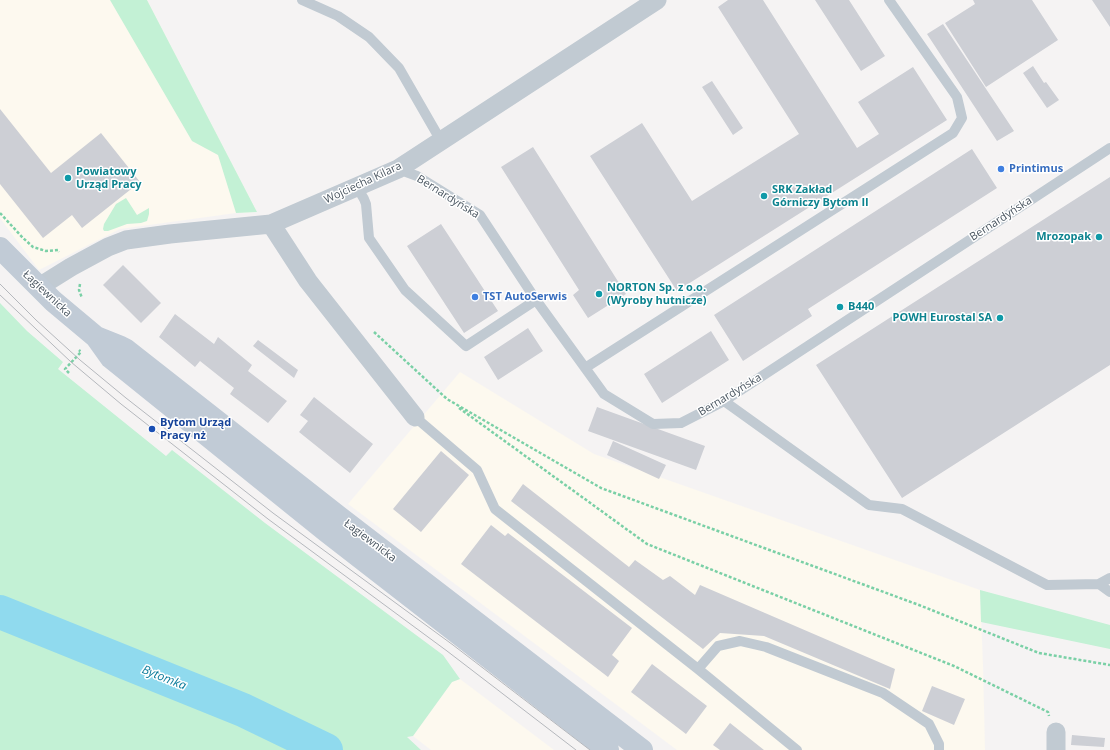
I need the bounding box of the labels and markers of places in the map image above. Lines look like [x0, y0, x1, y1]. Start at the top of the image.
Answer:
place label: Printimus [1009, 162, 1063, 176]
marker: Printimus [996, 164, 1006, 174]
place label: Powiatowy Urząd Pracy [76, 165, 142, 191]
marker: Powiatowy Urząd Pracy [63, 173, 73, 183]
place label: SRK Zakład Górniczy Bytom II [772, 183, 869, 209]
marker: SRK Zakład Górniczy Bytom II [759, 191, 769, 201]
place label: Mrozopak [1036, 230, 1091, 244]
marker: Mrozopak [1094, 232, 1104, 242]
place label: NORTON Sp. z o.o. (Wyroby hutnicze) [607, 281, 707, 307]
marker: NORTON Sp. z o.o. (Wyroby hutnicze) [594, 289, 604, 299]
place label: TST AutoSerwis [483, 290, 567, 304]
marker: TST AutoSerwis [470, 292, 480, 302]
place label: B440 [848, 300, 874, 314]
marker: B440 [835, 302, 845, 312]
place label: POWH Eurostal SA [892, 311, 992, 325]
marker: POWH Eurostal SA [995, 313, 1005, 323]
place label: Bytom Urząd Pracy nż [160, 416, 231, 442]
marker: Bytom Urząd Pracy nż [147, 424, 157, 434]

